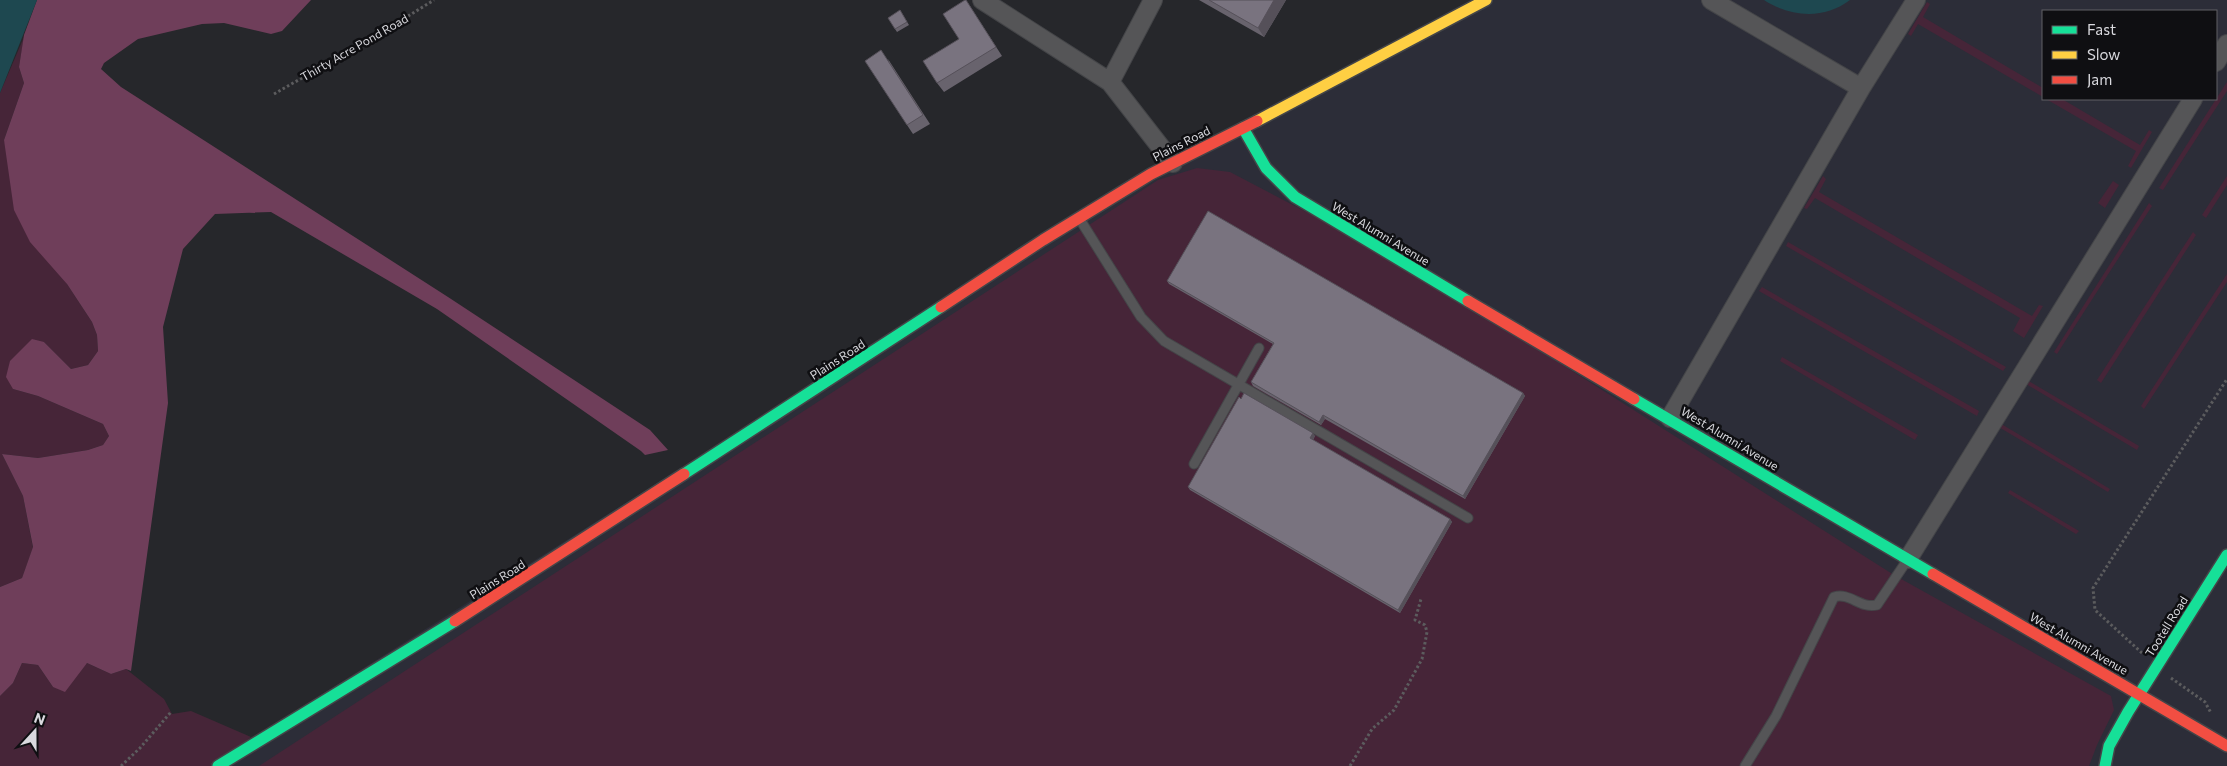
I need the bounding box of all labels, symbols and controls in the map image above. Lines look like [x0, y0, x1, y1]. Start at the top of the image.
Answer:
street label: Thirty Acre Pond Road [298, 10, 410, 83]
legend [2042, 10, 2217, 100]
text: Fast [2087, 20, 2116, 38]
text: Slow [2087, 45, 2120, 63]
text: Jam [2087, 70, 2112, 88]
street label: Plains Road [1150, 123, 1212, 163]
street label: West Alumni Avenue [1330, 198, 1432, 268]
street label: Plains Road [807, 336, 867, 382]
street label: West Alumni Avenue [1679, 403, 1781, 473]
street label: Plains Road [467, 556, 527, 602]
street label: Tootell Road [2142, 593, 2190, 659]
street label: West Alumni Avenue [2027, 609, 2131, 677]
north arrow [10, 706, 60, 756]
text: N [32, 709, 48, 728]

